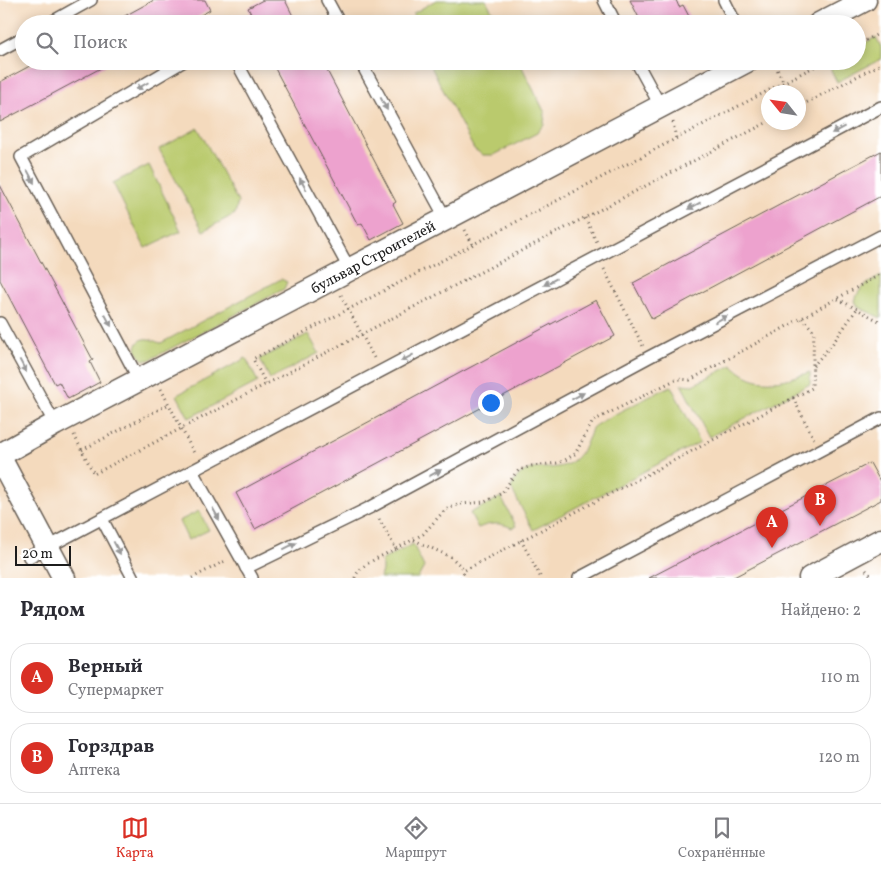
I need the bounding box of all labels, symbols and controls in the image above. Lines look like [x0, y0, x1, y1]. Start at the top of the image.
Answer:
search box [15, 15, 866, 70]
icon: search [33, 29, 61, 57]
text: Поиск [73, 30, 127, 56]
one-way arrow [135, 81, 148, 90]
north arrow [761, 85, 806, 130]
one-way arrow [380, 97, 388, 111]
one-way arrow [831, 126, 845, 134]
one-way arrow [27, 169, 35, 184]
one-way arrow [299, 177, 308, 191]
one-way arrow [687, 202, 701, 210]
street label: бульвар Строителей [308, 217, 440, 300]
one-way arrow [543, 278, 558, 286]
one-way arrow [104, 313, 112, 327]
one-way arrow [714, 315, 729, 323]
one-way arrow [399, 354, 414, 362]
one-way arrow [19, 359, 27, 373]
your location [478, 390, 504, 416]
one-way arrow [571, 391, 584, 400]
one-way arrow [428, 468, 441, 477]
pin: B [804, 485, 836, 526]
one-way arrow [211, 507, 220, 520]
pin: A [756, 507, 788, 548]
one-way arrow [113, 541, 121, 556]
one-way arrow [283, 542, 297, 550]
scale bar [15, 543, 71, 566]
text: 20 m [22, 545, 53, 564]
text: Рядом [20, 596, 85, 625]
text: Найдено: 2 [781, 600, 861, 622]
text: Верный [68, 654, 143, 680]
text: A [31, 667, 43, 689]
text: 110 m [821, 667, 860, 689]
text: Супермаркет [68, 680, 164, 702]
text: Горздрав [68, 734, 155, 760]
text: B [32, 747, 42, 769]
text: 120 m [818, 747, 860, 769]
text: Аптека [68, 760, 121, 782]
tab: Карта [116, 814, 154, 863]
tab: Маршрут [385, 814, 447, 863]
tab: Сохранённые [678, 814, 765, 863]

